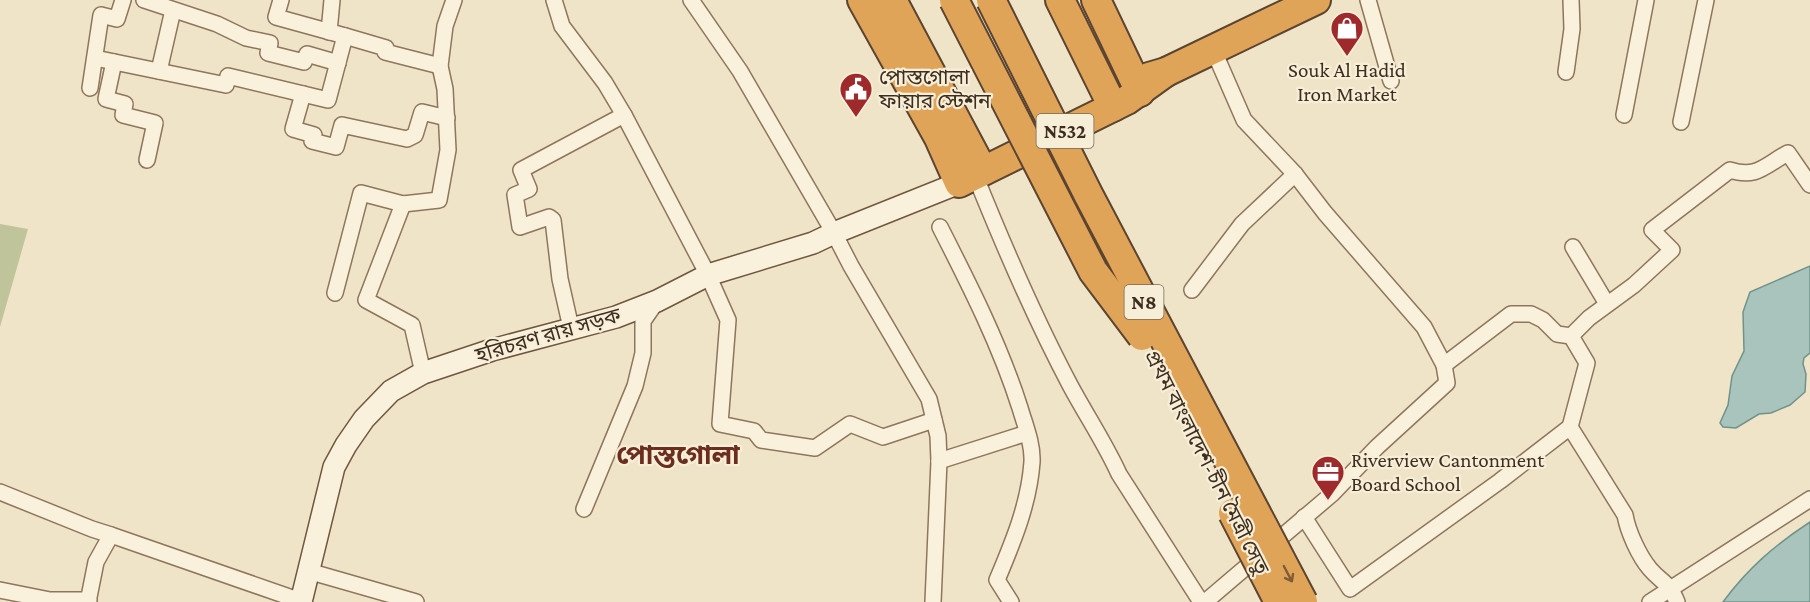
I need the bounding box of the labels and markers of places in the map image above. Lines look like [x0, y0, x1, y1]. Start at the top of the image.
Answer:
shop icon: Souk Al Hadid Iron Market [1329, 10, 1365, 57]
place label: Souk Al Hadid Iron Market [1288, 58, 1406, 106]
place label: পোস্তগোলা ফায়ার স্টেশন [878, 65, 991, 113]
public building icon: পোস্তগোলা ফায়ার স্টেশন [838, 71, 874, 118]
place label: Riverview Cantonment Board School [1351, 448, 1545, 496]
office icon: Riverview Cantonment Board School [1310, 454, 1346, 501]

